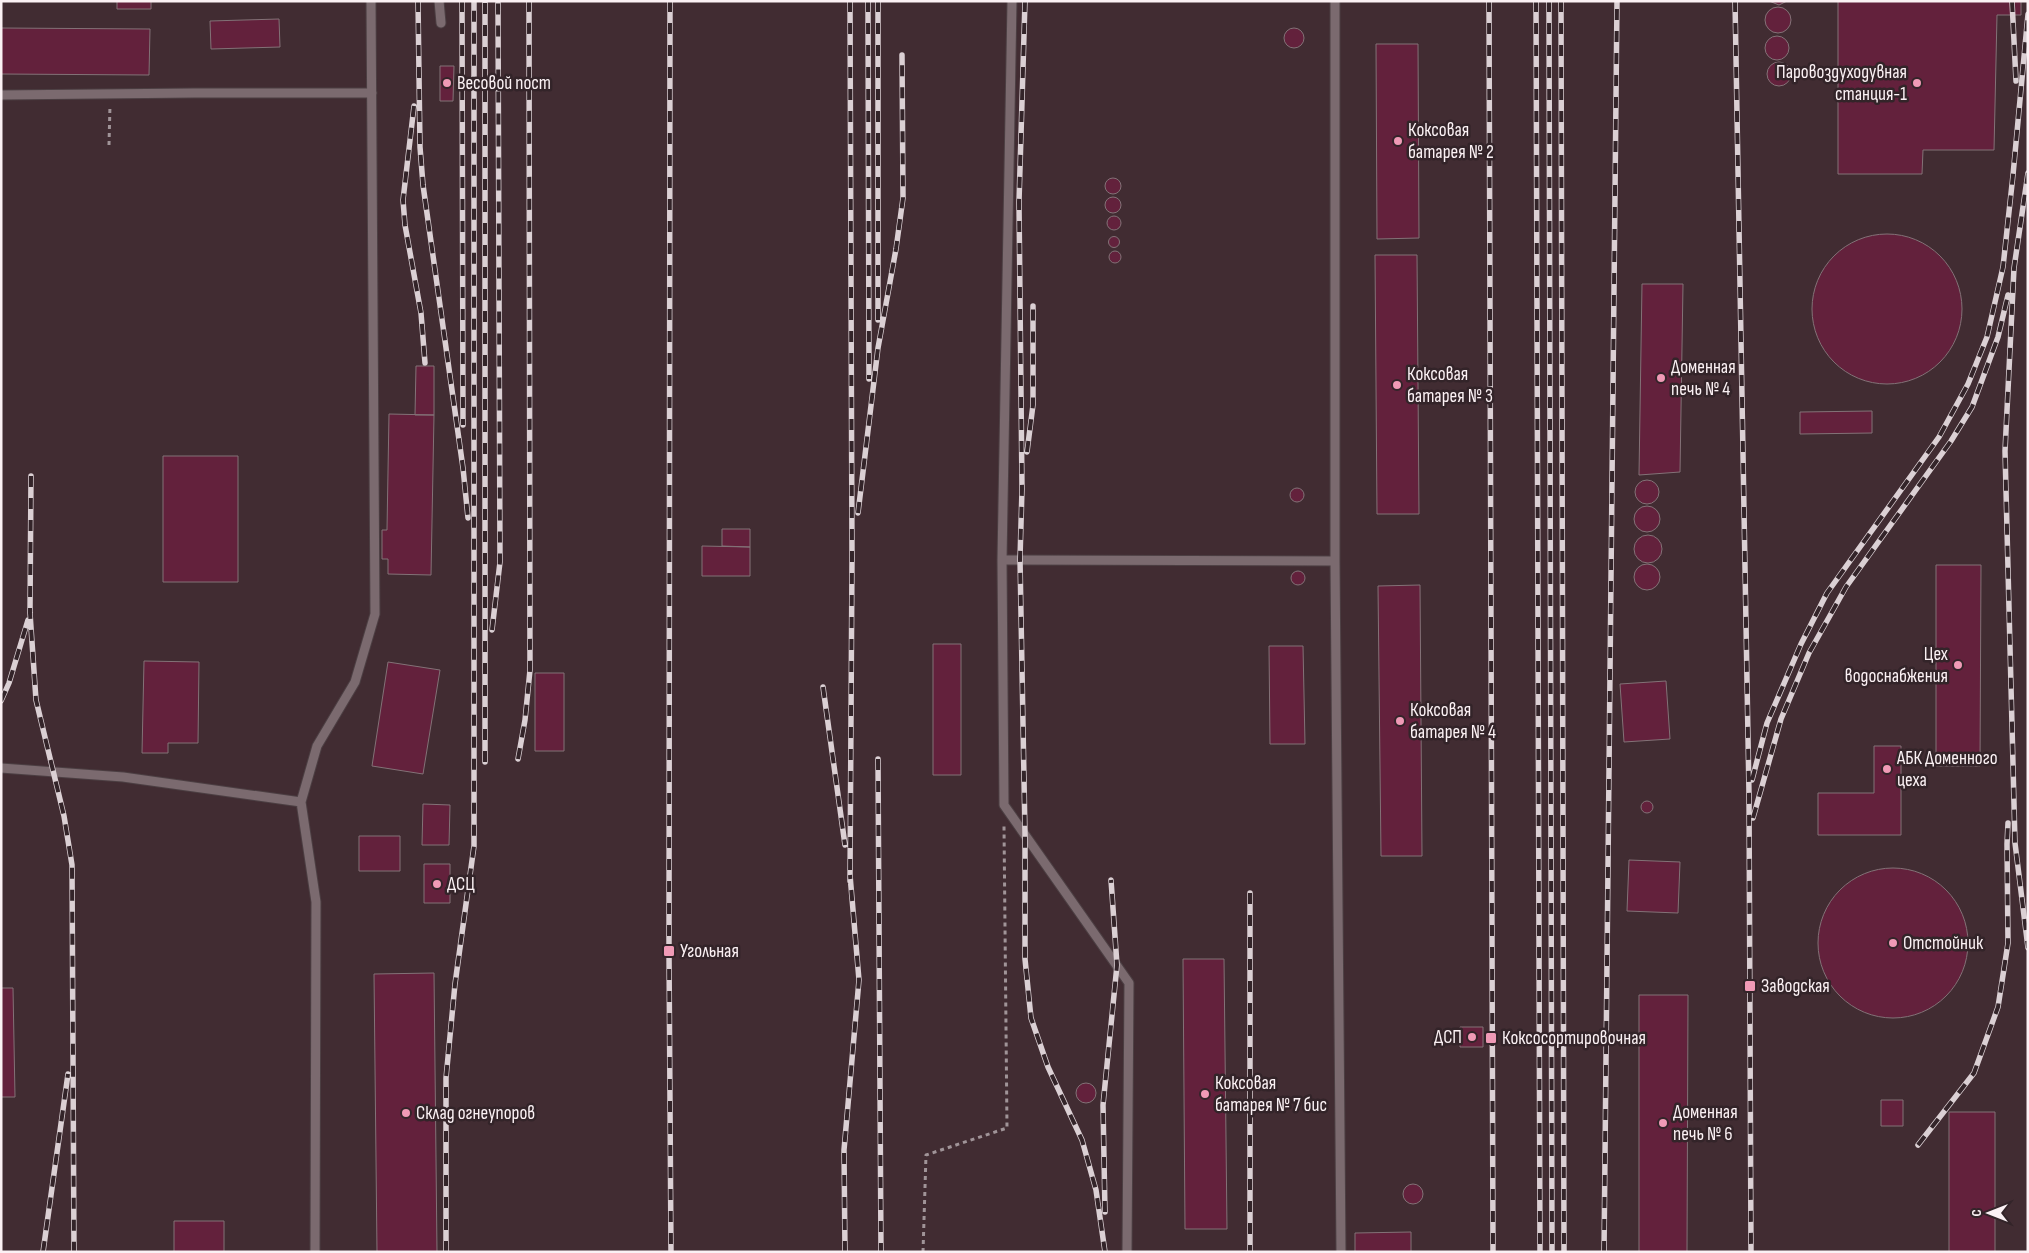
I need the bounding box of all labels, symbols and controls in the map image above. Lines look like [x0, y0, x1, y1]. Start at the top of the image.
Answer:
place label: Паровоздуходувная станция-1 [1776, 61, 1907, 106]
place label: Весовой пост [457, 72, 551, 95]
marker: Весовой пост [441, 77, 453, 89]
marker: Паровоздуходувная станция-1 [1911, 77, 1923, 89]
place label: Коксовая батарея № 2 [1408, 119, 1494, 164]
marker: Коксовая батарея № 2 [1392, 135, 1404, 147]
place label: Доменная печь № 4 [1671, 356, 1736, 401]
place label: Коксовая батарея № 3 [1407, 363, 1493, 408]
marker: Доменная печь № 4 [1655, 372, 1667, 384]
marker: Коксовая батарея № 3 [1391, 379, 1403, 391]
place label: Цех водоснабжения [1845, 643, 1948, 688]
marker: Цех водоснабжения [1952, 659, 1964, 671]
place label: Коксовая батарея № 4 [1410, 699, 1496, 744]
marker: Коксовая батарея № 4 [1394, 715, 1406, 727]
place label: АБК Доменного цеха [1896, 747, 1998, 792]
marker: АБК Доменного цеха [1881, 763, 1893, 775]
place label: ДСЦ [447, 873, 475, 896]
marker: ДСЦ [431, 878, 443, 890]
place label: Отстойник [1903, 932, 1984, 955]
marker: Отстойник [1887, 937, 1899, 949]
place label: Угольная [680, 940, 739, 963]
marker: Угольная [662, 944, 676, 958]
place label: Заводская [1761, 975, 1830, 998]
marker: Заводская [1743, 979, 1757, 993]
place label: ДСП [1434, 1026, 1462, 1049]
place label: Коксосортировочная [1502, 1027, 1646, 1050]
marker: ДСП [1466, 1031, 1478, 1043]
marker: Коксосортировочная [1484, 1031, 1498, 1045]
place label: Коксовая батарея № 7 бис [1215, 1072, 1327, 1117]
marker: Коксовая батарея № 7 бис [1199, 1088, 1211, 1100]
place label: Доменная печь № 6 [1673, 1101, 1738, 1146]
place label: Склад огнеупоров [416, 1102, 535, 1125]
marker: Склад огнеупоров [400, 1107, 412, 1119]
marker: Доменная печь № 6 [1657, 1117, 1669, 1129]
north arrow [1964, 1188, 2014, 1238]
text: С [1968, 1209, 1985, 1217]

